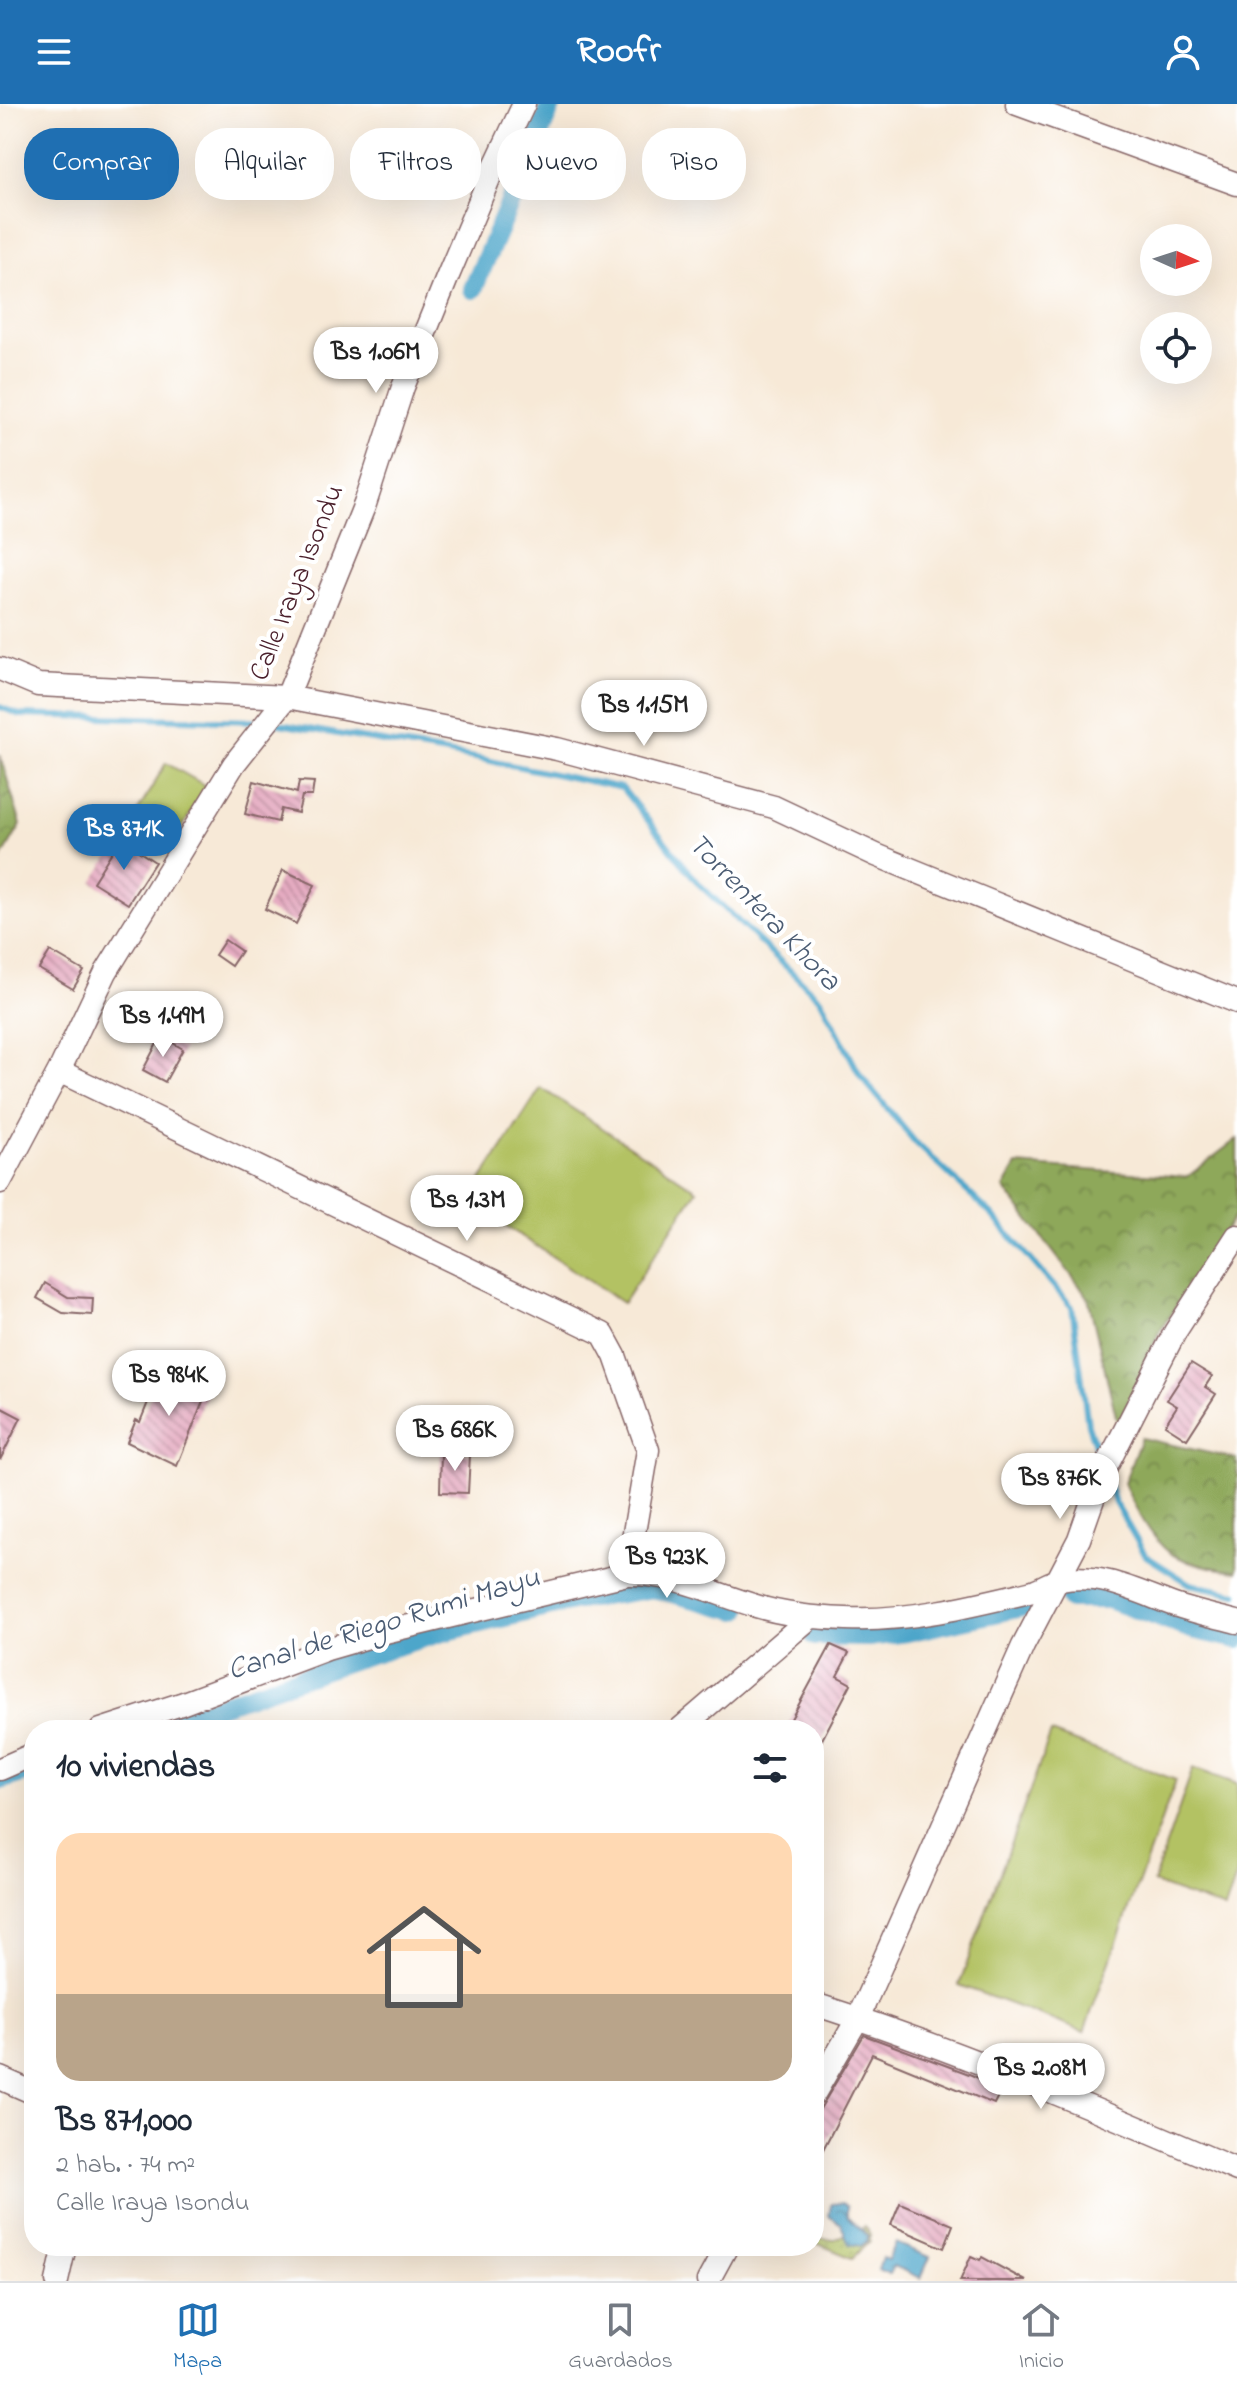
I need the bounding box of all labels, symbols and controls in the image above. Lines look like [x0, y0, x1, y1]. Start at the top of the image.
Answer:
text: Roofr [576, 26, 661, 79]
icon: menu [32, 30, 76, 74]
icon: person [1161, 30, 1205, 74]
chip: Comprar [24, 128, 179, 200]
chip: Alquilar [195, 128, 334, 200]
chip: Filtros [350, 128, 481, 200]
chip: Nuevo [497, 128, 626, 200]
chip: Piso [642, 128, 746, 200]
north arrow [1140, 224, 1212, 296]
map controls [1140, 224, 1212, 384]
button: locate [1140, 312, 1212, 384]
pin: Bs 1.06M [293, 327, 459, 395]
text: Bs 1.06M [331, 334, 421, 372]
street label: Calle Iraya Isondu [240, 479, 356, 687]
pin: Bs 1.15M [561, 680, 727, 748]
text: Bs 1.15M [599, 687, 689, 725]
pin: Bs 871K [50, 804, 198, 872]
text: Bs 871K [85, 811, 163, 849]
water label: Torrentera Khora [676, 824, 851, 1003]
pin: Bs 1.49M [80, 991, 246, 1059]
text: Bs 1.49M [120, 998, 206, 1036]
pin: Bs 1.3M [393, 1175, 541, 1243]
text: Bs 1.3M [428, 1182, 506, 1220]
pin: Bs 984K [95, 1350, 243, 1418]
text: Bs 984K [130, 1357, 208, 1395]
pin: Bs 686K [381, 1405, 529, 1473]
text: Bs 686K [414, 1412, 496, 1450]
pin: Bs 876K [986, 1453, 1134, 1521]
text: Bs 876K [1019, 1460, 1101, 1498]
pin: Bs 923K [593, 1532, 741, 1600]
text: Bs 923K [626, 1539, 708, 1577]
water label: Canal de Riego Rumi Mayu [223, 1557, 545, 1693]
text: 10 viviendas [56, 1743, 215, 1793]
icon: filters [748, 1746, 792, 1790]
icon: home [352, 1885, 496, 2029]
pin: Bs 2.08M [958, 2043, 1124, 2111]
text: Bs 2.08M [995, 2050, 1087, 2088]
text: Bs 871,000 [56, 2097, 192, 2147]
text: 2 hab. · 74 m² [56, 2147, 195, 2185]
text: Calle Iraya Isondu [56, 2185, 250, 2223]
tab: Mapa [173, 2298, 222, 2378]
tab: Guardados [568, 2298, 673, 2378]
tab: Inicio [1019, 2298, 1064, 2378]

